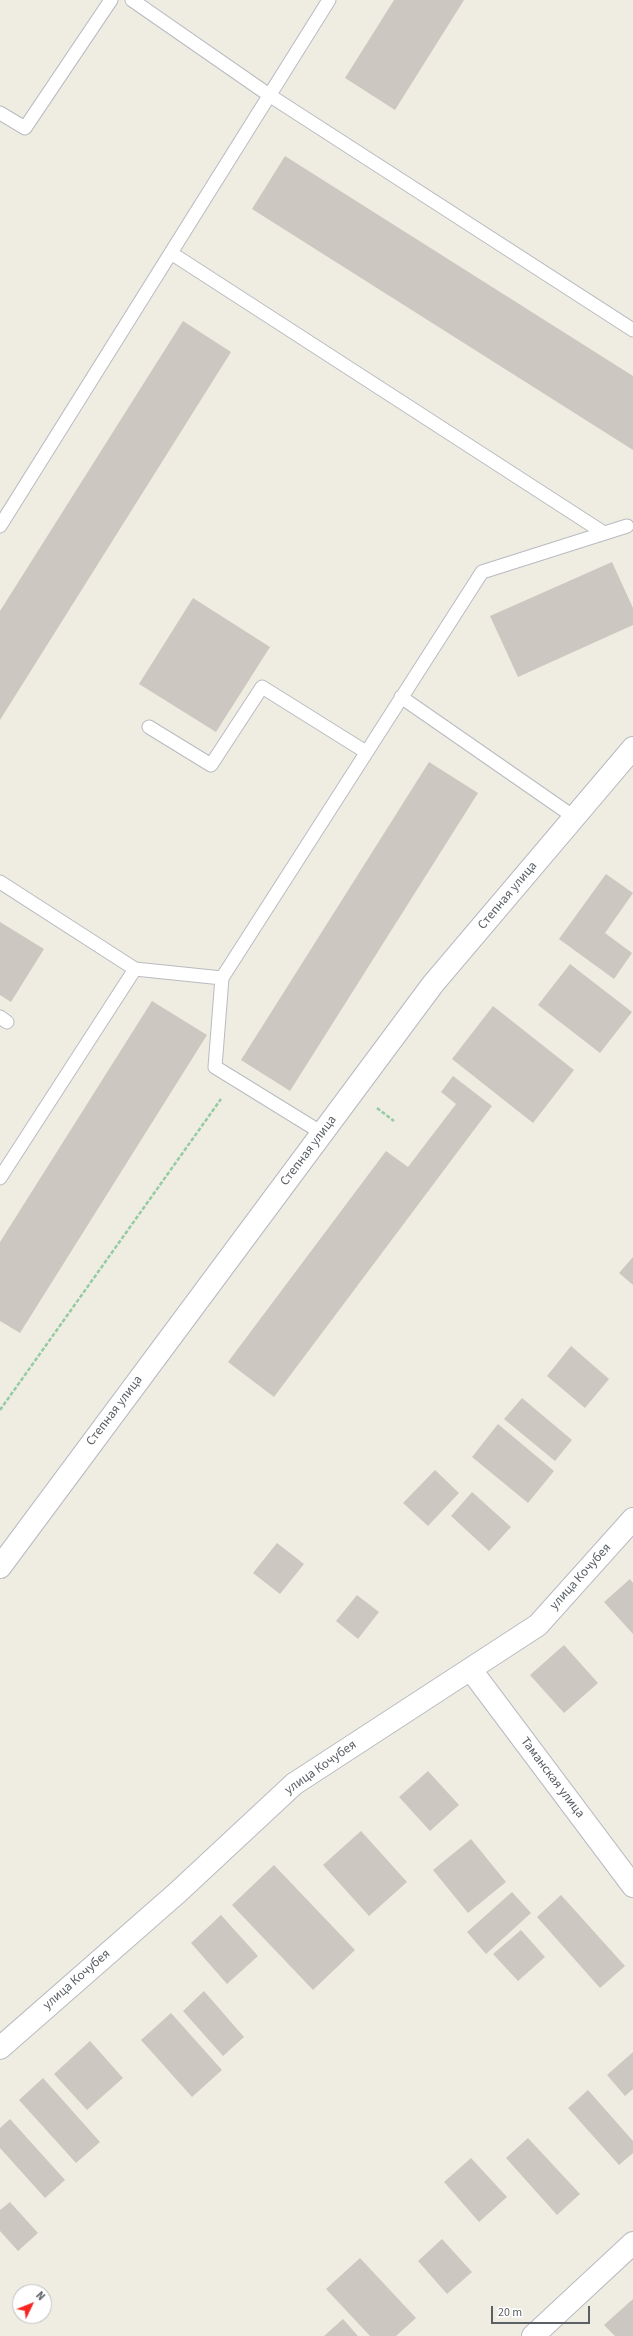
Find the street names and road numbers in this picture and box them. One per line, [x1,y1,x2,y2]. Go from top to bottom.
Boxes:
street label: Степная улица [475,859,541,933]
street label: Степная улица [278,1113,340,1189]
street label: Степная улица [84,1373,146,1449]
street label: улица Кочубея [547,1541,615,1613]
street label: Таманская улица [517,1735,587,1821]
street label: улица Кочубея [282,1738,360,1798]
street label: улица Кочубея [40,1947,114,2013]

